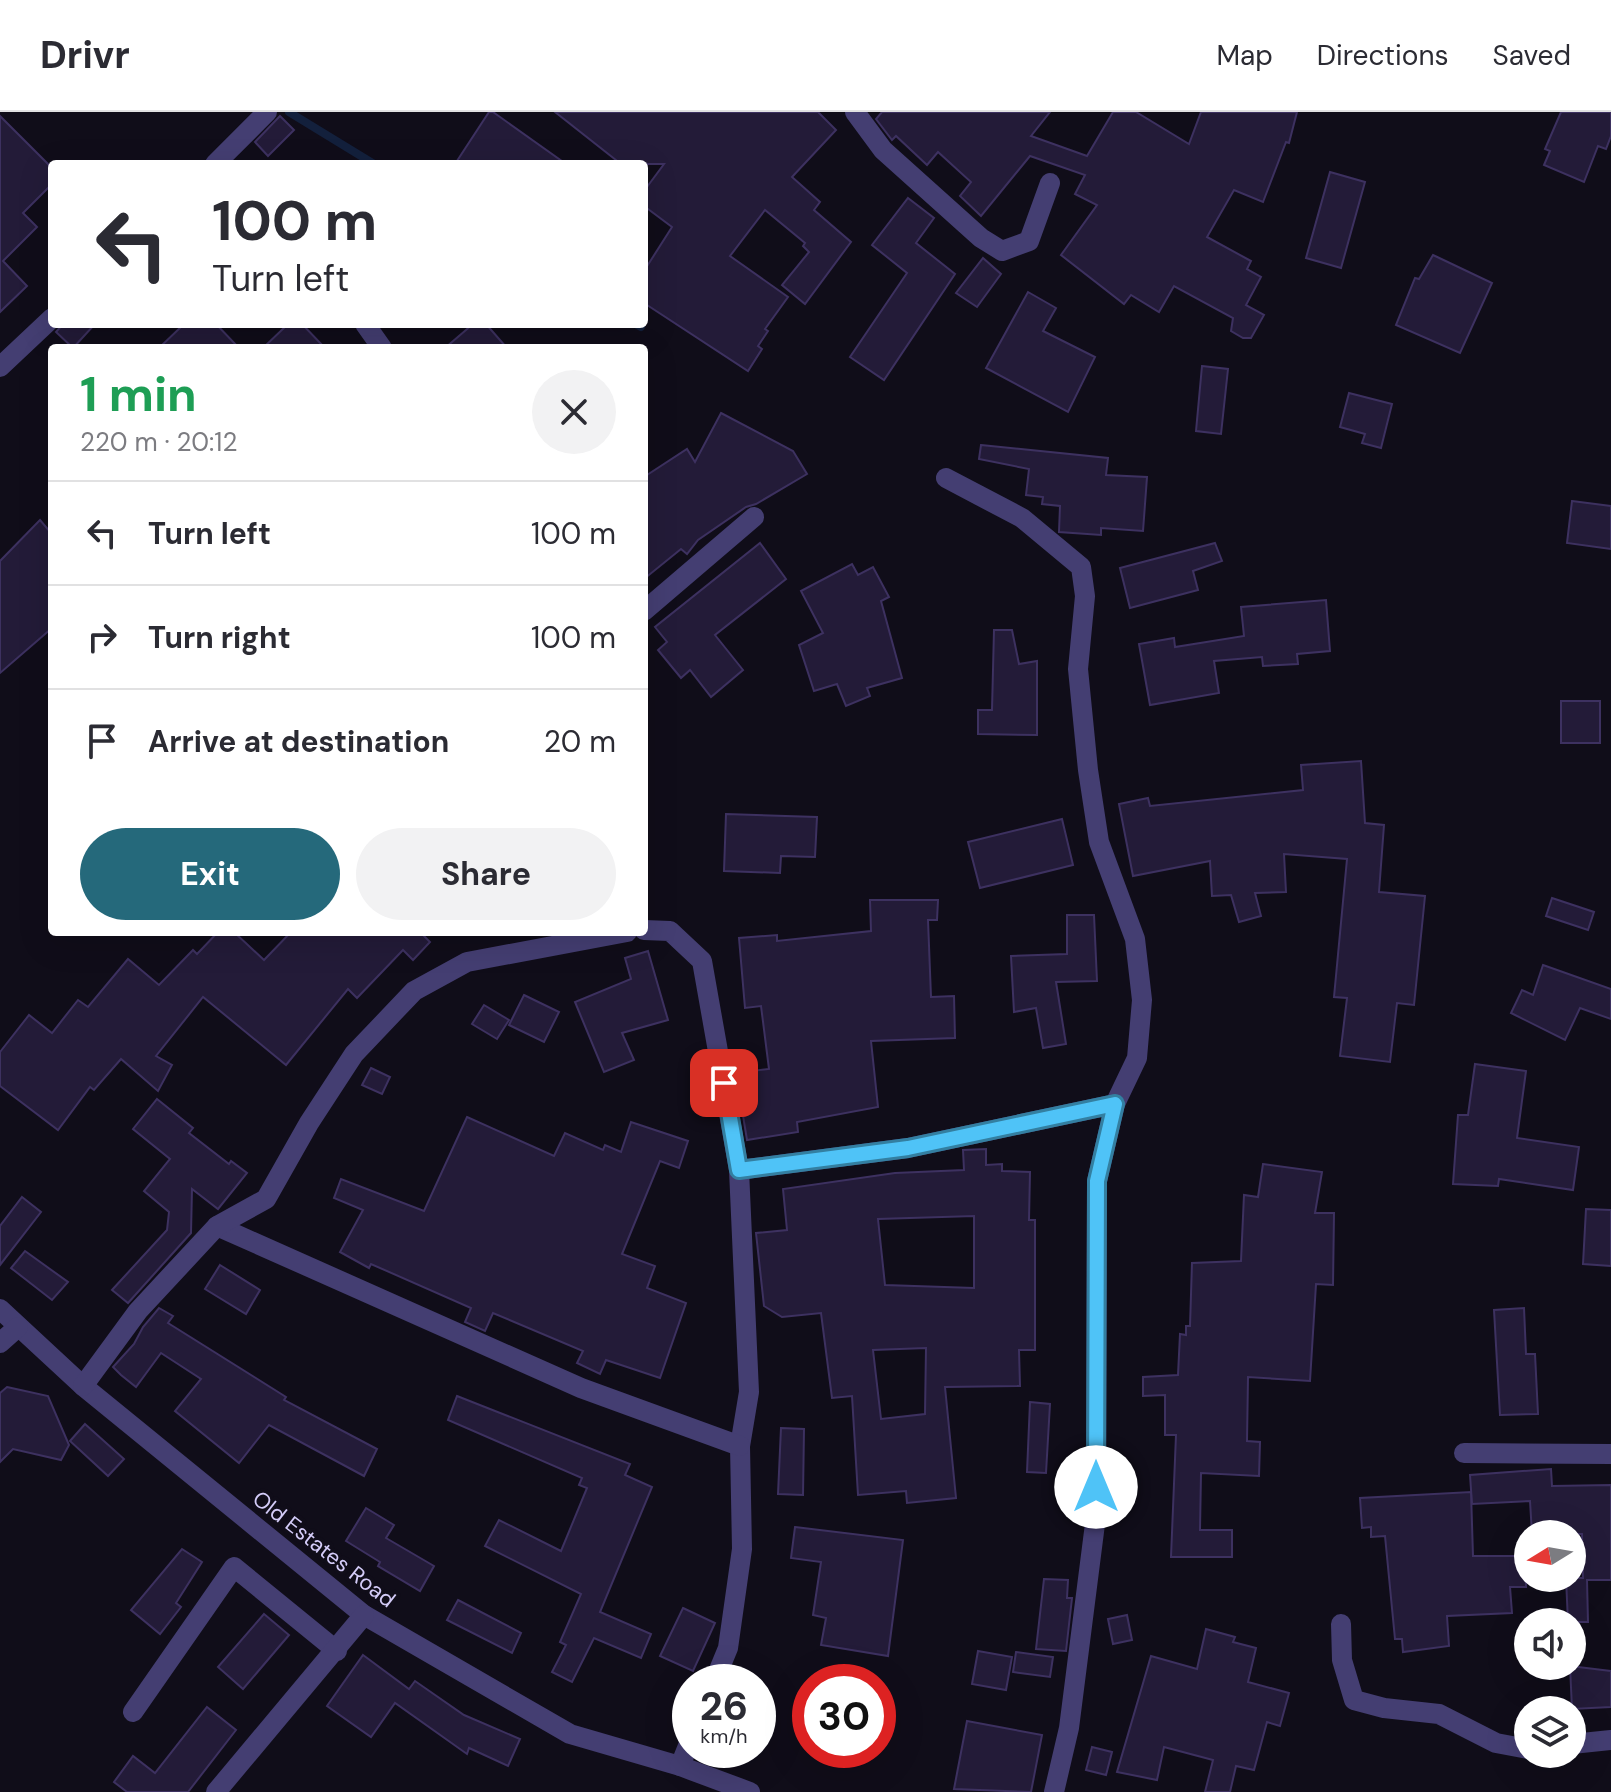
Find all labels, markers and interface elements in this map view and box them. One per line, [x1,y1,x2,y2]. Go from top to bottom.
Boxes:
text: Drivr [40,30,130,80]
text: Map [1216,37,1273,74]
text: Directions [1317,37,1449,74]
text: Saved [1493,37,1571,74]
text: 100 m [212,184,377,257]
icon: left [80,192,184,296]
text: Turn left [212,255,349,302]
text: 1 min [80,363,197,426]
button: close [532,370,616,454]
text: 220 m · 20:12 [80,425,237,459]
icon: left [80,511,124,555]
text: Turn left [148,514,271,553]
text: 100 m [531,514,616,553]
icon: right [80,615,124,659]
text: Turn right [148,618,291,657]
text: 100 m [531,618,616,657]
icon: arrive [80,719,124,763]
text: Arrive at destination [148,722,449,761]
text: 20 m [544,722,616,761]
button: Exit [80,828,340,920]
button: Share [356,828,616,920]
pin [690,1049,758,1117]
icon: arrive [702,1061,746,1105]
position arrow [1054,1445,1138,1529]
street label: Old Estates Road [247,1484,401,1614]
north arrow [1514,1520,1586,1592]
map controls [1514,1520,1586,1768]
button: sound [1514,1608,1586,1680]
speed limit sign: 30 [792,1664,896,1768]
text: 26 [700,1680,748,1732]
button: layers [1514,1696,1586,1768]
text: km/h [700,1723,748,1749]

